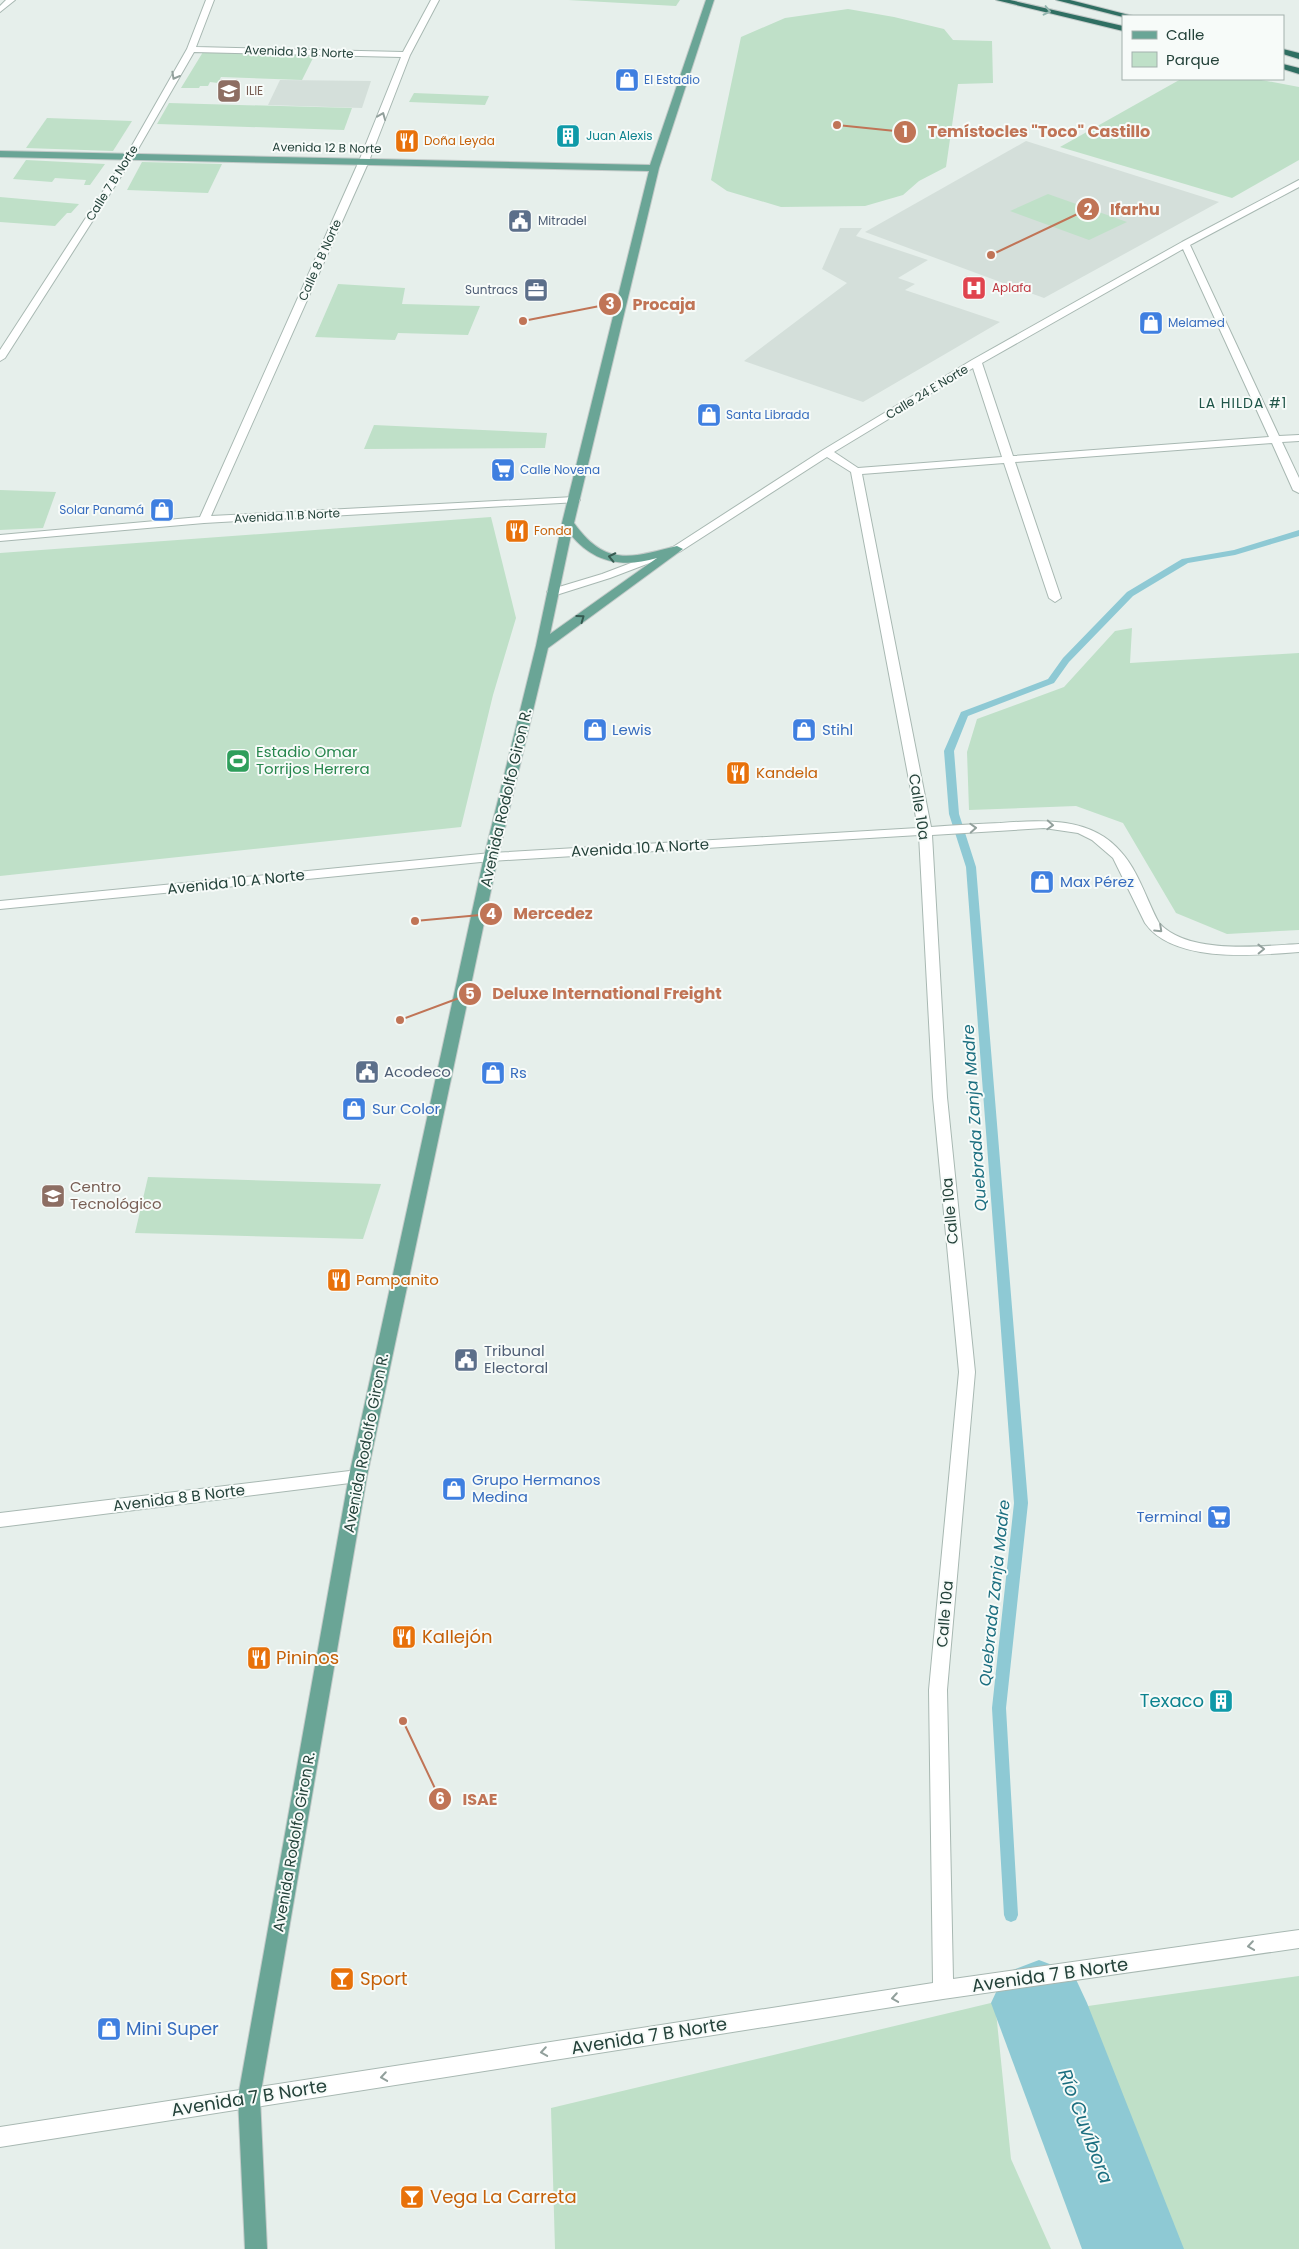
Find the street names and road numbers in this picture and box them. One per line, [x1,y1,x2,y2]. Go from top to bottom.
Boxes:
street label: Avenida 13 B Norte [244,41,354,62]
street label: Avenida 12 B Norte [272,138,382,157]
street label: Calle 7 B Norte [81,141,142,224]
street label: Calle 8 B Norte [294,216,345,303]
street label: Calle 24 E Norte [882,360,971,423]
street label: Avenida 11 B Norte [234,504,340,527]
street label: Avenida Rodolfo Giron R. [475,707,536,889]
street label: Calle 10a [904,772,935,842]
street label: Avenida 10 A Norte [570,833,710,862]
street label: Avenida 10 A Norte [166,864,306,899]
street label: Calle 10a [936,1177,963,1245]
street label: Avenida Rodolfo Giron R. [338,1351,393,1534]
street label: Avenida 8 B Norte [112,1479,246,1516]
street label: Calle 10a [931,1580,958,1648]
street label: Avenida Rodolfo Giron R. [267,1750,320,1934]
street label: Avenida 7 B Norte [970,1951,1130,1998]
street label: Avenida 7 B Norte [569,2011,729,2060]
street label: Avenida 7 B Norte [169,2073,329,2122]

